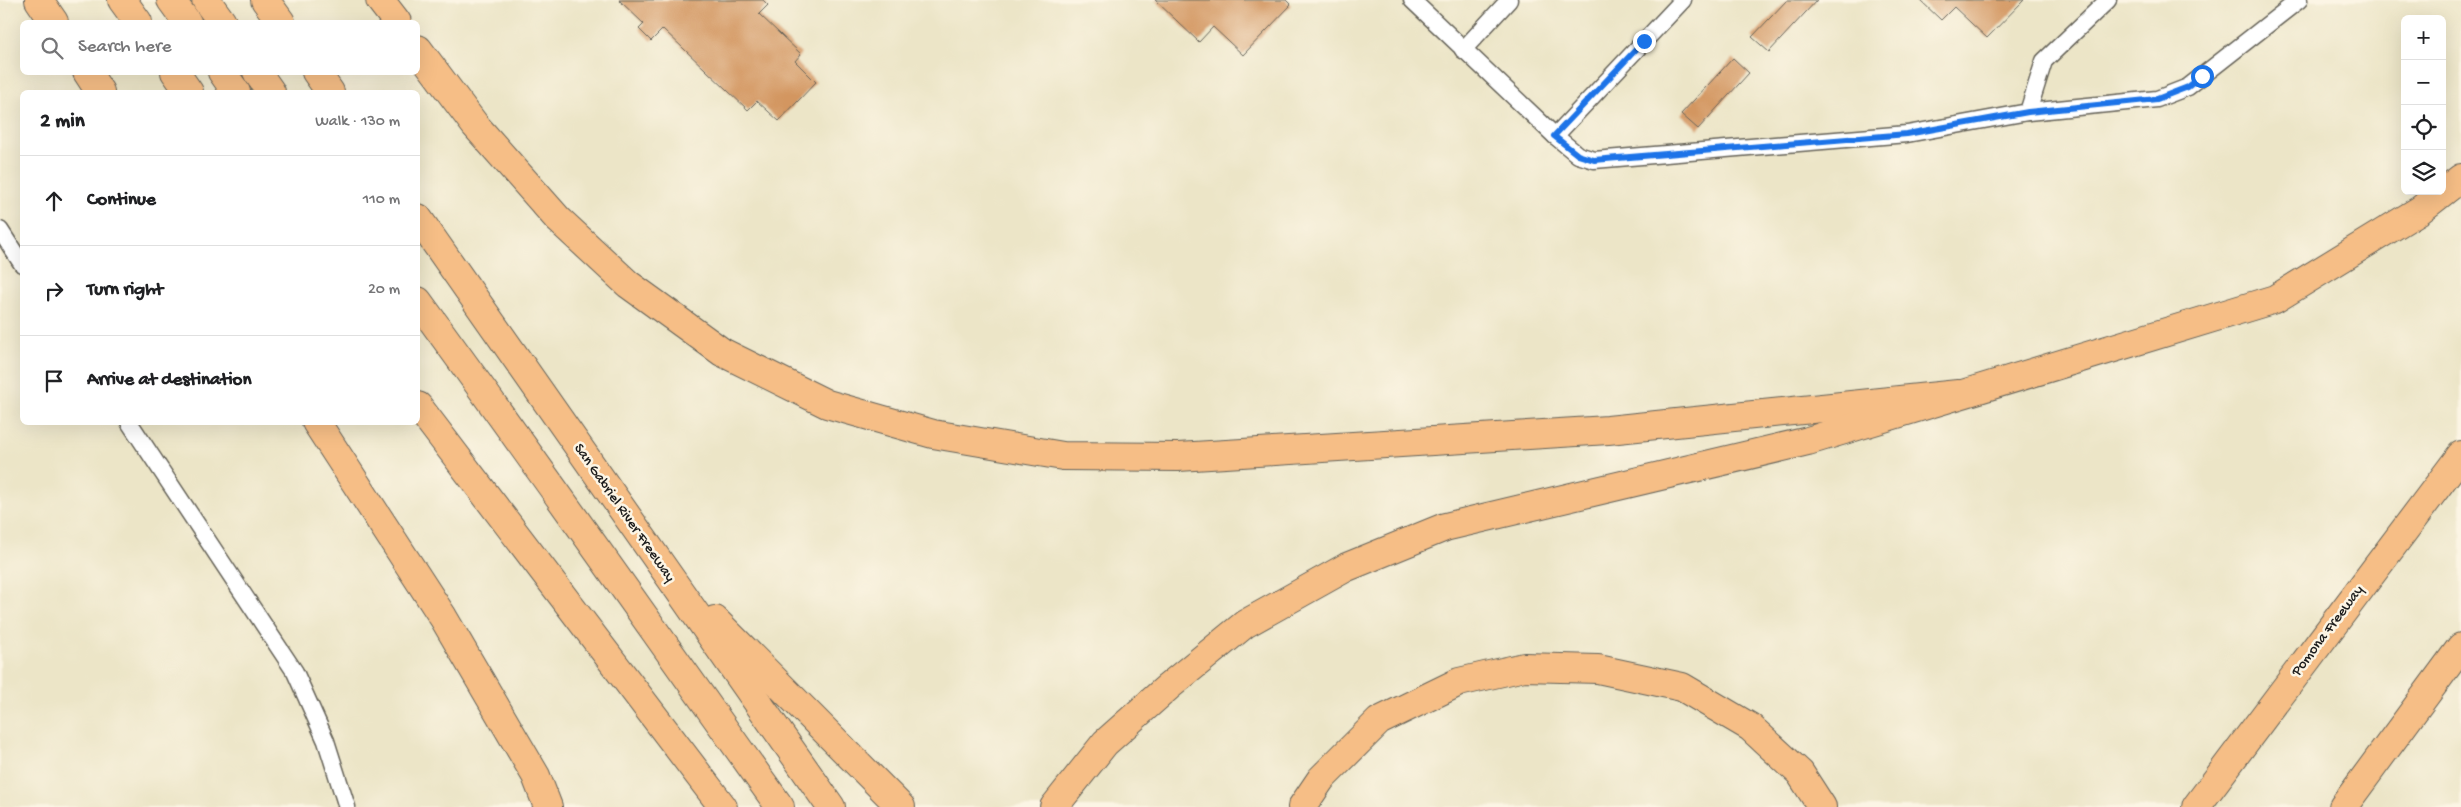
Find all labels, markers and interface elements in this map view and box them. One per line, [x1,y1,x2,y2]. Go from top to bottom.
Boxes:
map controls [2401,15,2446,195]
button: + [2401,15,2446,60]
search box [20,20,420,75]
route end [1633,30,1656,53]
icon: search [38,34,66,62]
text: Search here [78,36,172,59]
button: − [2401,60,2446,105]
route start [2191,65,2214,88]
button: locate [2401,105,2446,150]
text: 2 min [40,110,85,135]
text: Walk · 130 m [315,113,400,132]
button: layers [2401,150,2446,195]
icon: ahead [40,187,68,215]
text: Continue [87,189,156,212]
text: 110 m [363,191,400,210]
icon: right [40,277,68,305]
text: Turn right [87,279,163,302]
text: 20 m [368,281,400,300]
icon: arrive [40,367,68,395]
text: Arrive at destination [87,369,251,392]
street label: San Gabriel River Freeway [569,440,679,586]
street label: Pomona Freeway [2287,581,2368,681]

